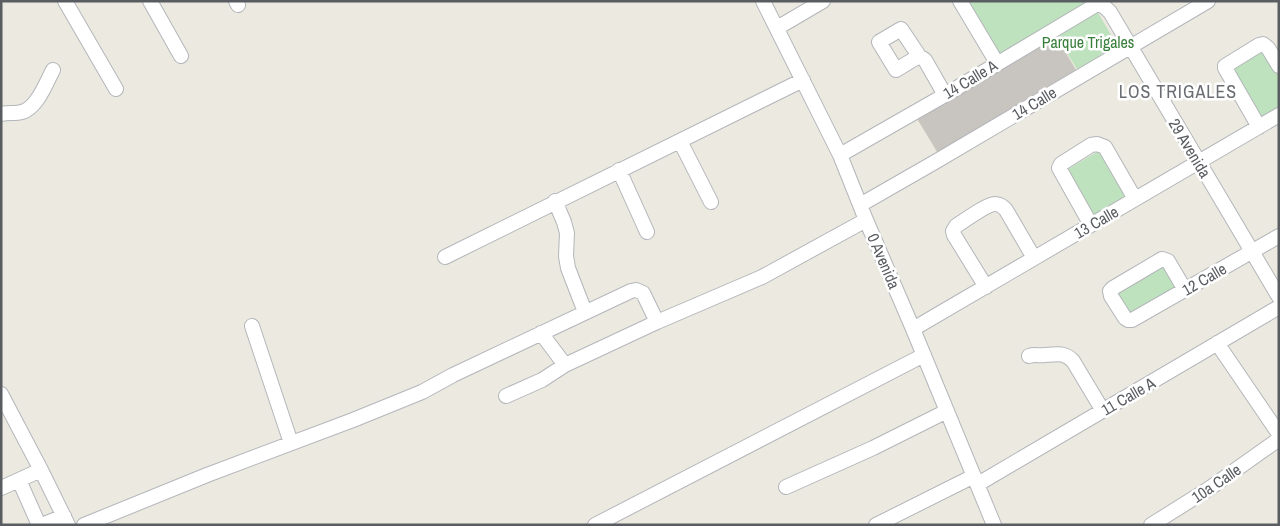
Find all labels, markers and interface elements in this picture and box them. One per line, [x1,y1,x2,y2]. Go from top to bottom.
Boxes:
park label: Parque Trigales [1042,31,1134,53]
street label: 14 Calle A [939,54,1002,104]
district label: LOS TRIGALES [1119,79,1237,104]
street label: 14 Calle [1008,81,1060,125]
street label: 29 Avenida [1164,114,1217,182]
street label: 13 Calle [1070,200,1122,244]
street label: 0 Avenida [863,230,906,293]
street label: 12 Calle [1178,257,1230,301]
street label: 11 Calle A [1097,372,1159,420]
street label: 10a Calle [1187,458,1245,508]

